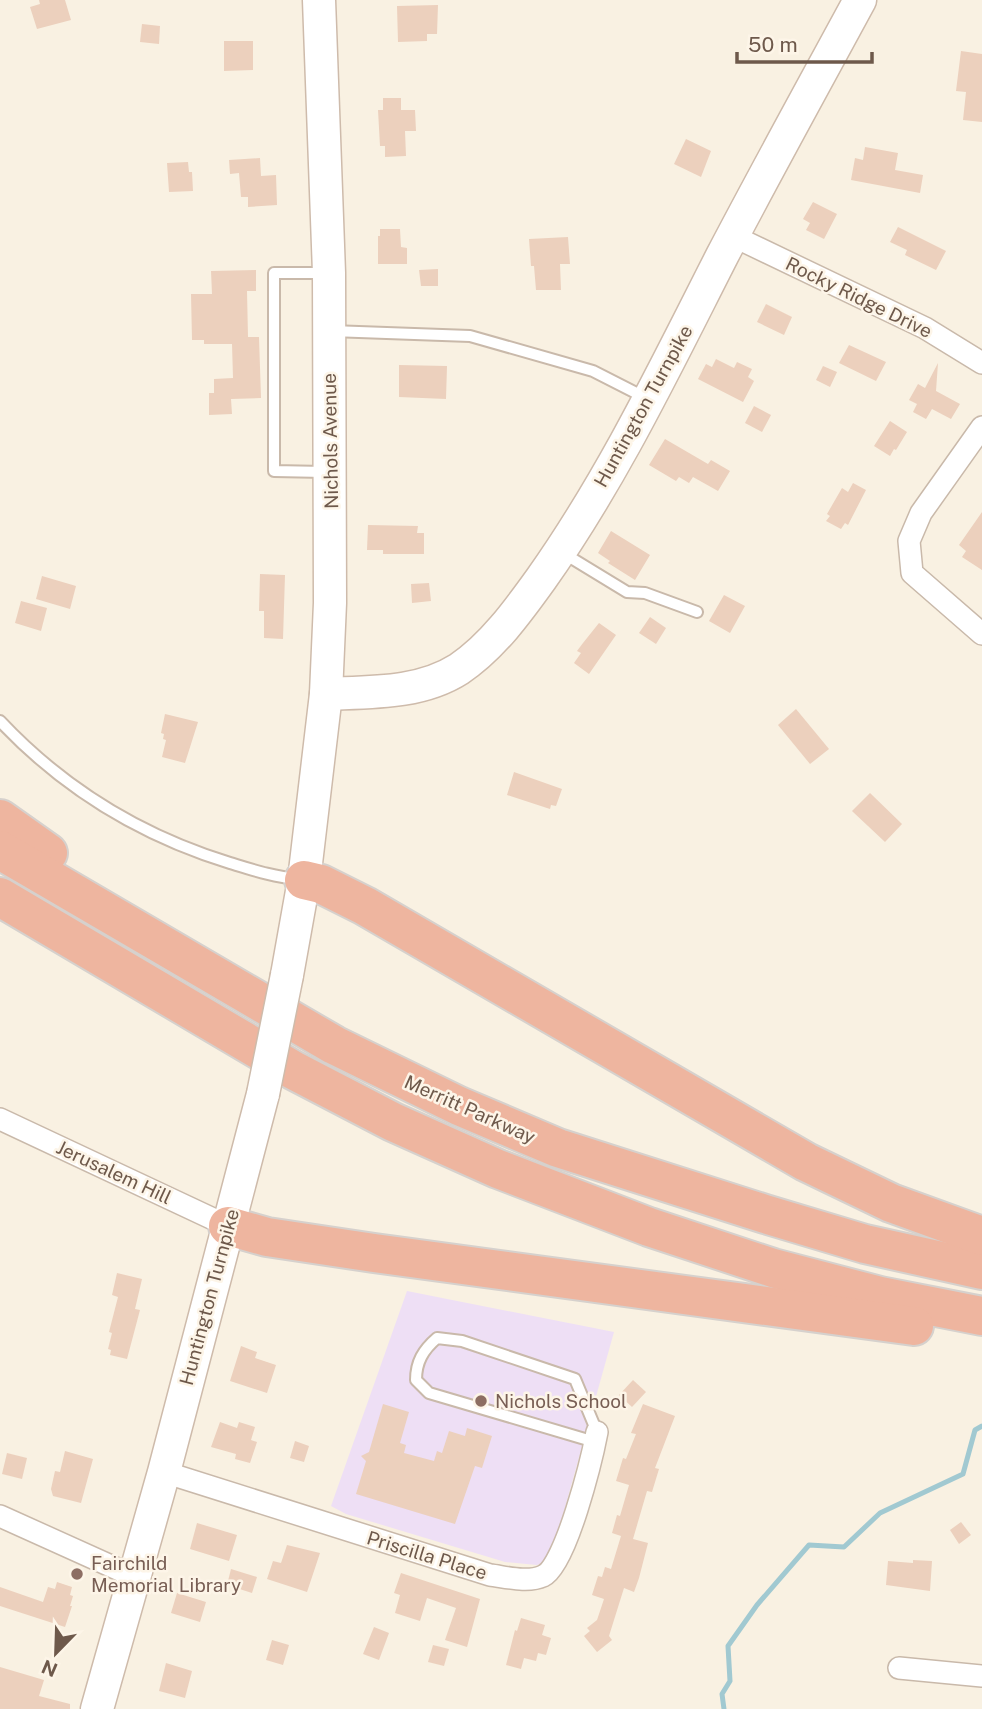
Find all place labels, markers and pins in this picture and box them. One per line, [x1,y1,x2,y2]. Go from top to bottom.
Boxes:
place label: Nichols School [495,1390,627,1412]
marker: Nichols School [473,1393,489,1409]
place label: Fairchild Memorial Library [91,1552,241,1596]
marker: Fairchild Memorial Library [69,1566,85,1582]

